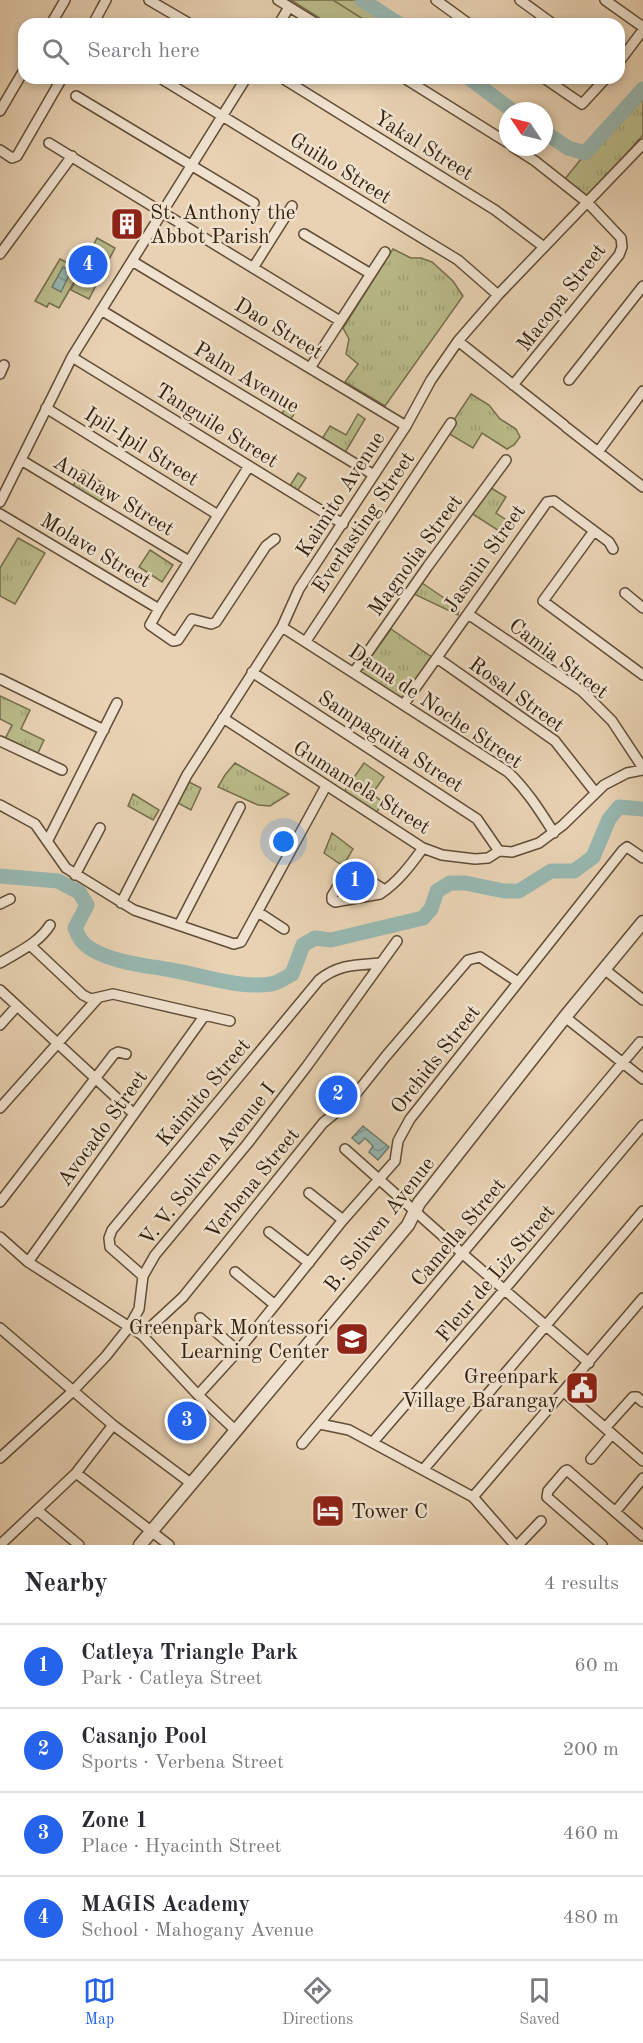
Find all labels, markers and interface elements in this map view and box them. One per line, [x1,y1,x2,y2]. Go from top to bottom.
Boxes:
search box [18,18,625,84]
icon: search [39,35,72,68]
text: Search here [87,40,200,62]
north arrow [499,102,553,156]
street label: Yakal Street [370,107,477,185]
street label: Guiho Street [286,130,395,209]
place label: St. Anthony the Abbot Parish [150,203,296,248]
building icon: St. Anthony the Abbot Parish [109,206,145,242]
street label: Macopa Street [514,240,611,356]
pin: 4 [68,242,107,288]
street label: Dao Street [231,295,326,364]
street label: Palm Avenue [190,339,302,418]
street label: Tanguile Street [151,380,281,472]
street label: Ipil-Ipil Street [80,404,202,491]
street label: Kaimito Avenue [293,428,389,561]
street label: Everlasting Street [309,448,419,597]
street label: Anahaw Street [49,452,177,541]
street label: Magnolia Street [365,491,467,620]
street label: Jasmin Street [440,501,530,617]
street label: Molave Street [36,510,154,592]
street label: Camia Street [504,615,612,703]
street label: Dama de Noche Street [345,641,526,773]
street label: Rosal Street [465,654,568,737]
street label: Sampaguita Street [314,687,467,797]
street label: Gumamela Street [289,738,433,839]
your location [269,827,298,856]
pin: 1 [336,858,374,904]
street label: Orchids Street [388,1002,485,1118]
street label: Kaimito Street [153,1035,255,1151]
street label: Avocado Street [54,1067,152,1191]
pin: 2 [318,1072,358,1118]
street label: V. V. Soliven Avenue I [136,1080,280,1250]
street label: Verbena Street [202,1124,304,1243]
street label: B. Soliven Avenue [321,1154,439,1296]
street label: Camella Street [408,1175,510,1291]
street label: Fleur de Liz Street [433,1201,560,1347]
place label: Greenpark Montessori Learning Center [129,1318,329,1363]
school or university icon: Greenpark Montessori Learning Center [334,1321,370,1357]
place label: Greenpark Village Barangay [402,1367,559,1412]
public building icon: Greenpark Village Barangay [564,1370,600,1406]
pin: 3 [168,1398,207,1444]
hotel icon: Tower C [310,1493,346,1529]
place label: Tower C [351,1502,428,1523]
text: Nearby [24,1571,108,1597]
text: 4 results [544,1574,619,1594]
text: Catleya Triangle Park [81,1642,298,1664]
text: 1 [38,1656,49,1676]
text: 60 m [574,1656,619,1676]
text: Park · Catleya Street [81,1669,262,1689]
text: Casanjo Pool [81,1726,207,1748]
text: 2 [38,1740,49,1760]
text: 200 m [563,1740,619,1760]
text: Sports · Verbena Street [81,1753,284,1773]
text: Zone 1 [81,1810,148,1832]
text: 3 [38,1824,49,1844]
text: 460 m [563,1824,619,1844]
text: Place · Hyacinth Street [81,1837,282,1857]
text: MAGIS Academy [81,1894,250,1916]
text: 4 [38,1908,49,1928]
text: 480 m [563,1908,619,1928]
text: School · Mahogany Avenue [81,1921,314,1941]
tab: Map [83,1974,116,2030]
tab: Directions [282,1974,353,2030]
tab: Saved [519,1974,560,2030]

